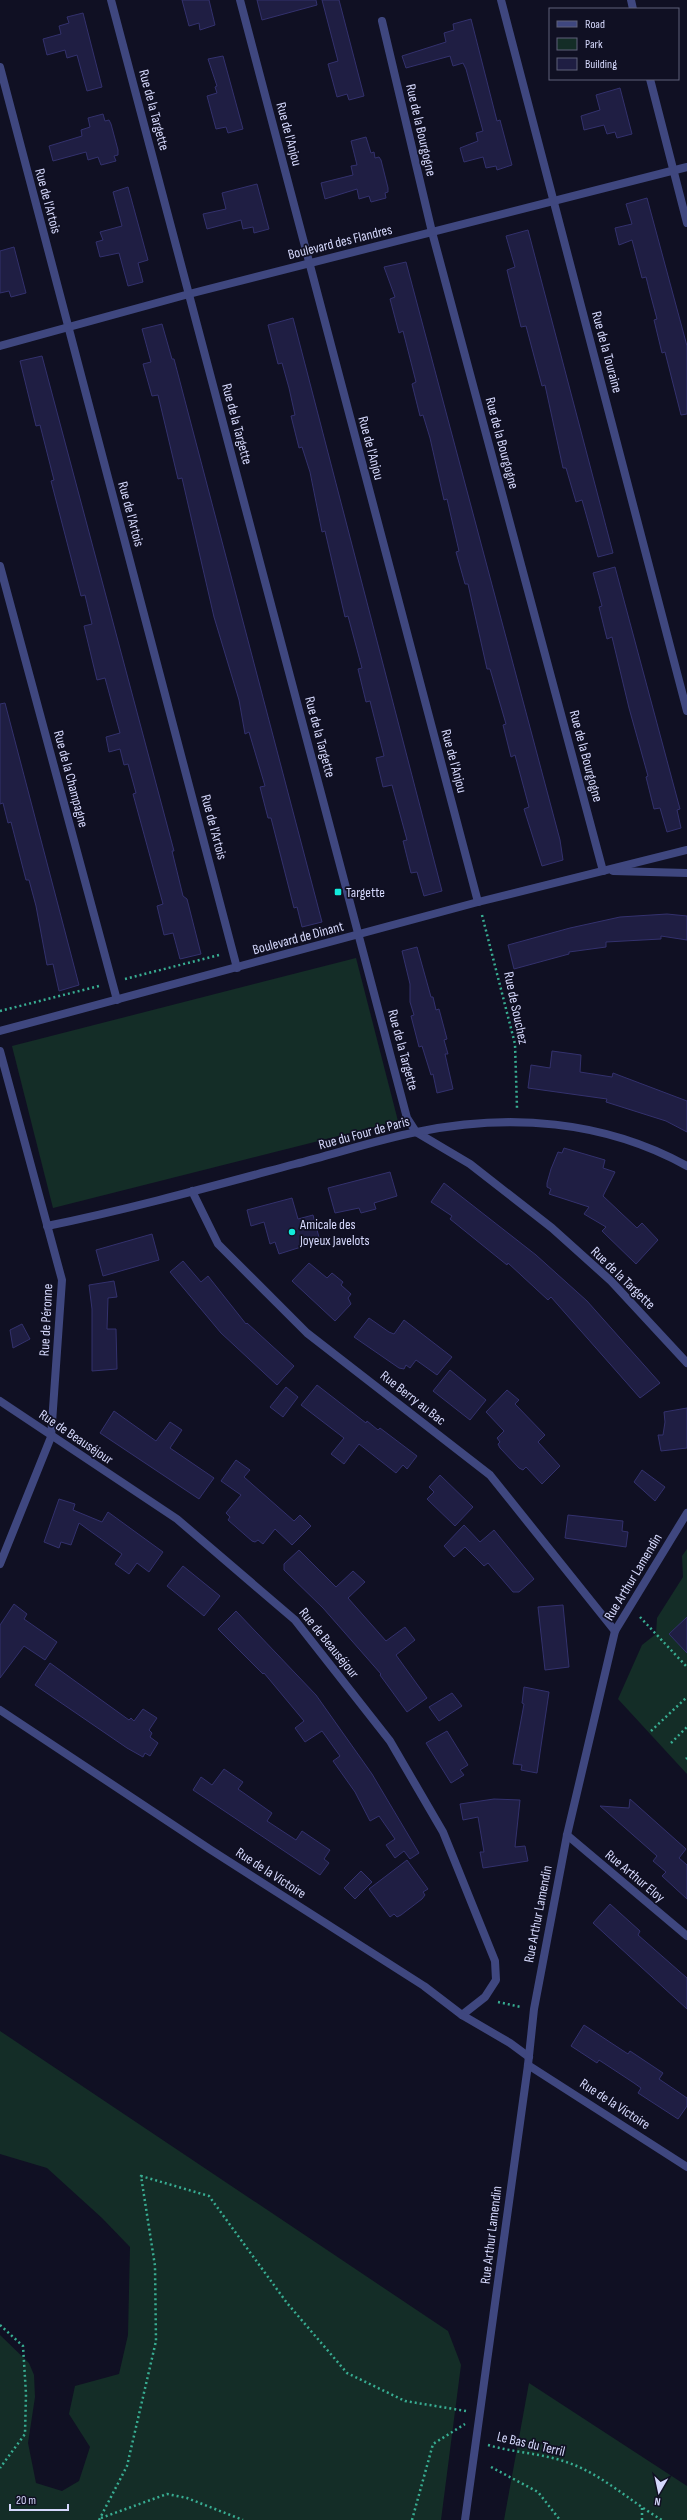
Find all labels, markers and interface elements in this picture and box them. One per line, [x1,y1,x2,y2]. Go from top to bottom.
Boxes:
legend [549,8,679,80]
text: Road [585,17,605,32]
text: Park [585,37,603,52]
text: Building [585,57,617,72]
street label: Rue de la Targette [135,68,173,152]
street label: Rue de la Bourgogne [402,82,440,178]
street label: Rue de l'Anjou [272,100,306,168]
street label: Rue de l'Artois [31,167,65,235]
street label: Boulevard des Flandres [286,221,394,263]
street label: Rue de la Touraine [588,309,626,395]
street label: Rue de la Targette [218,382,256,466]
street label: Rue de la Bourgogne [482,395,522,491]
street label: Rue de l'Anjou [354,414,388,482]
street label: Rue de l'Artois [114,480,148,548]
street label: Rue de la Targette [301,695,339,779]
street label: Rue de la Bourgogne [566,708,606,804]
street label: Rue de l'Anjou [437,727,471,795]
street label: Rue de la Champagne [50,729,92,829]
street label: Rue de l'Artois [197,793,231,861]
place label: Targette [346,884,385,901]
marker: Targette [333,887,343,897]
street label: Boulevard de Dinant [251,918,345,958]
street label: Rue de Souchez [500,970,532,1046]
street label: Rue de la Targette [384,1008,422,1092]
street label: Rue du Four de Paris [317,1113,411,1153]
place label: Amicale des Joyeux Javelots [299,1216,370,1249]
marker: Amicale des Joyeux Javelots [287,1227,297,1237]
street label: Rue de la Targette [587,1243,659,1313]
street label: Rue de Péronne [36,1283,56,1357]
street label: Rue Berry au Bac [377,1367,449,1429]
street label: Rue de Beauséjour [36,1406,116,1468]
street label: Rue Arthur Lamendin [600,1530,666,1624]
street label: Rue de Beauséjour [295,1604,363,1682]
street label: Rue de la Victoire [233,1844,309,1902]
street label: Rue Arthur Eloy [602,1846,669,1906]
street label: Rue Arthur Lamendin [520,1864,556,1964]
street label: Rue de la Victoire [577,2075,653,2133]
street label: Rue Arthur Lamendin [477,2185,505,2285]
street label: Le Bas du Terril [495,2428,567,2460]
north arrow [639,2472,679,2512]
scale bar [10,2486,68,2512]
text: 20 m [16,2493,36,2508]
text: N [653,2494,661,2508]

